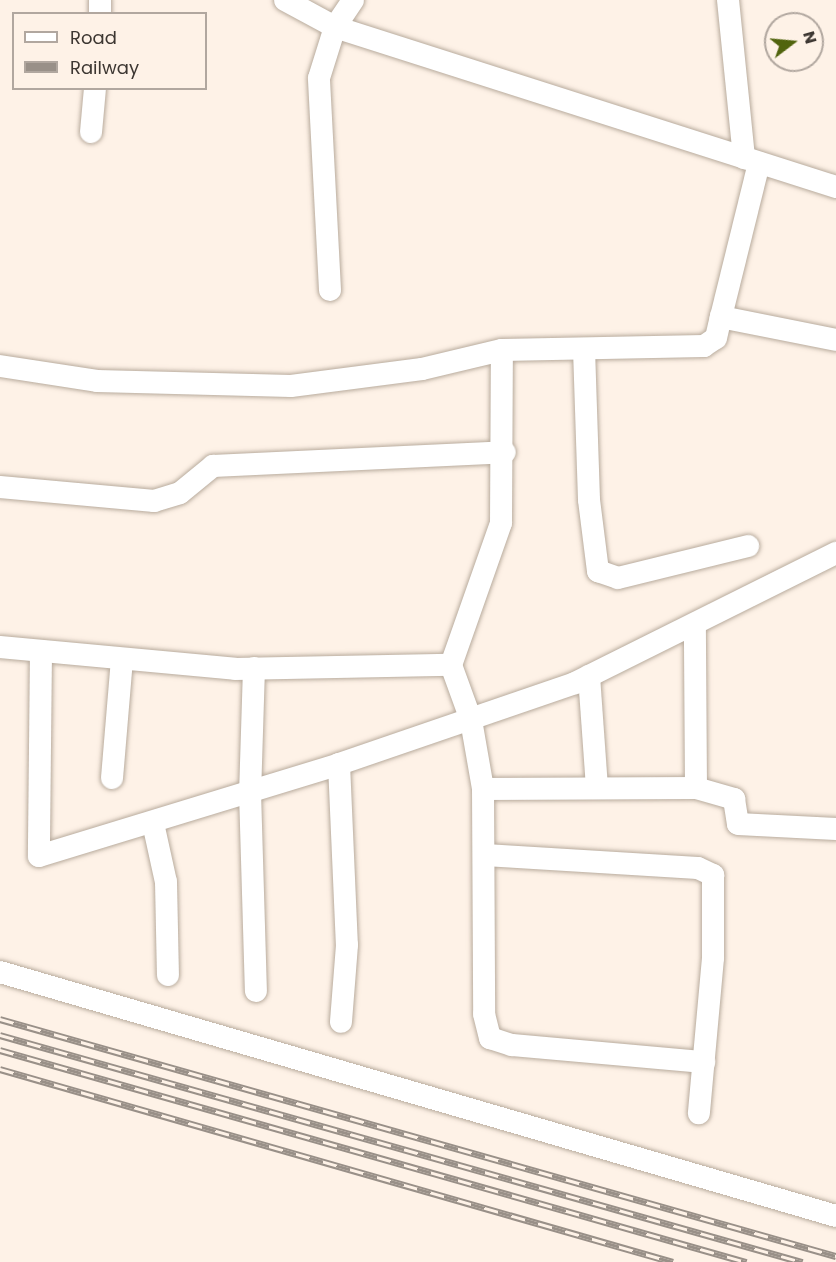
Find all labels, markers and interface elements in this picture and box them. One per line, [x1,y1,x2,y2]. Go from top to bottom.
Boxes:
legend [12,12,207,90]
north arrow [764,12,824,72]
text: Road [70,25,117,50]
text: N [797,28,823,46]
text: Railway [70,55,139,80]

